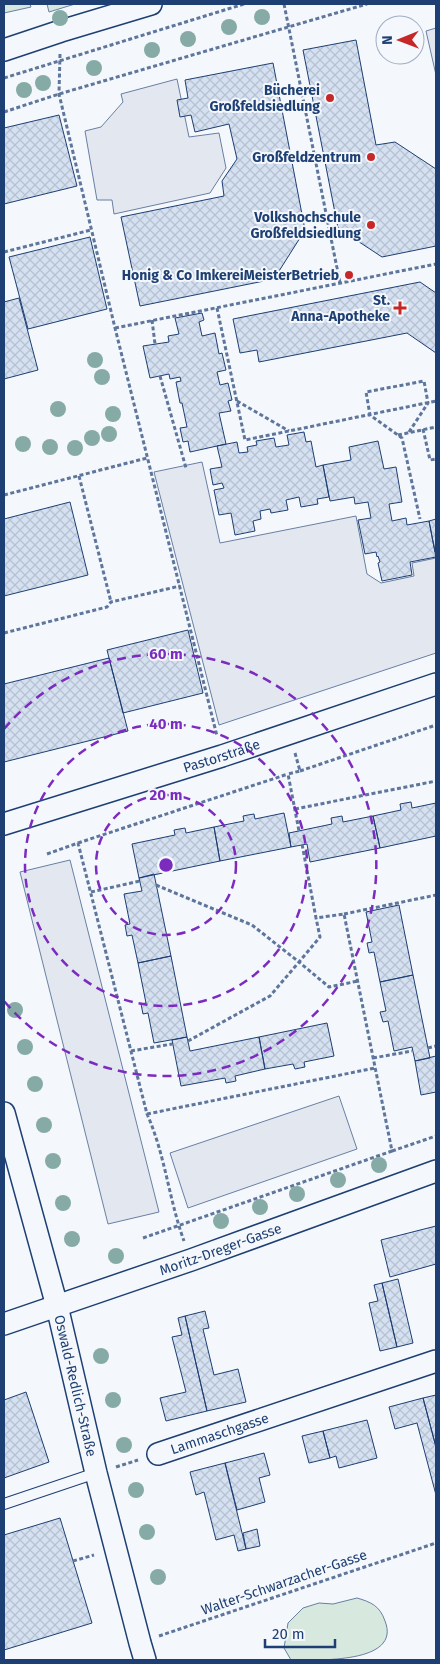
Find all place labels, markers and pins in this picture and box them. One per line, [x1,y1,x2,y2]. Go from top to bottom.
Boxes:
place label: Bücherei Großfeldsiedlung [209,82,320,115]
marker: Bücherei Großfeldsiedlung [324,92,336,104]
place label: Großfeldzentrum [252,149,361,166]
marker: Großfeldzentrum [365,151,377,163]
place label: Volkshochschule Großfeldsiedlung [250,209,361,242]
marker: Volkshochschule Großfeldsiedlung [365,219,377,231]
place label: Honig & Co ImkereiMeisterBetrieb [122,267,339,284]
marker: Honig & Co ImkereiMeisterBetrieb [343,269,355,281]
place label: St. Anna-Apotheke [290,292,390,325]
marker: St. Anna-Apotheke [394,302,406,314]
centre of rings [157,856,175,874]

